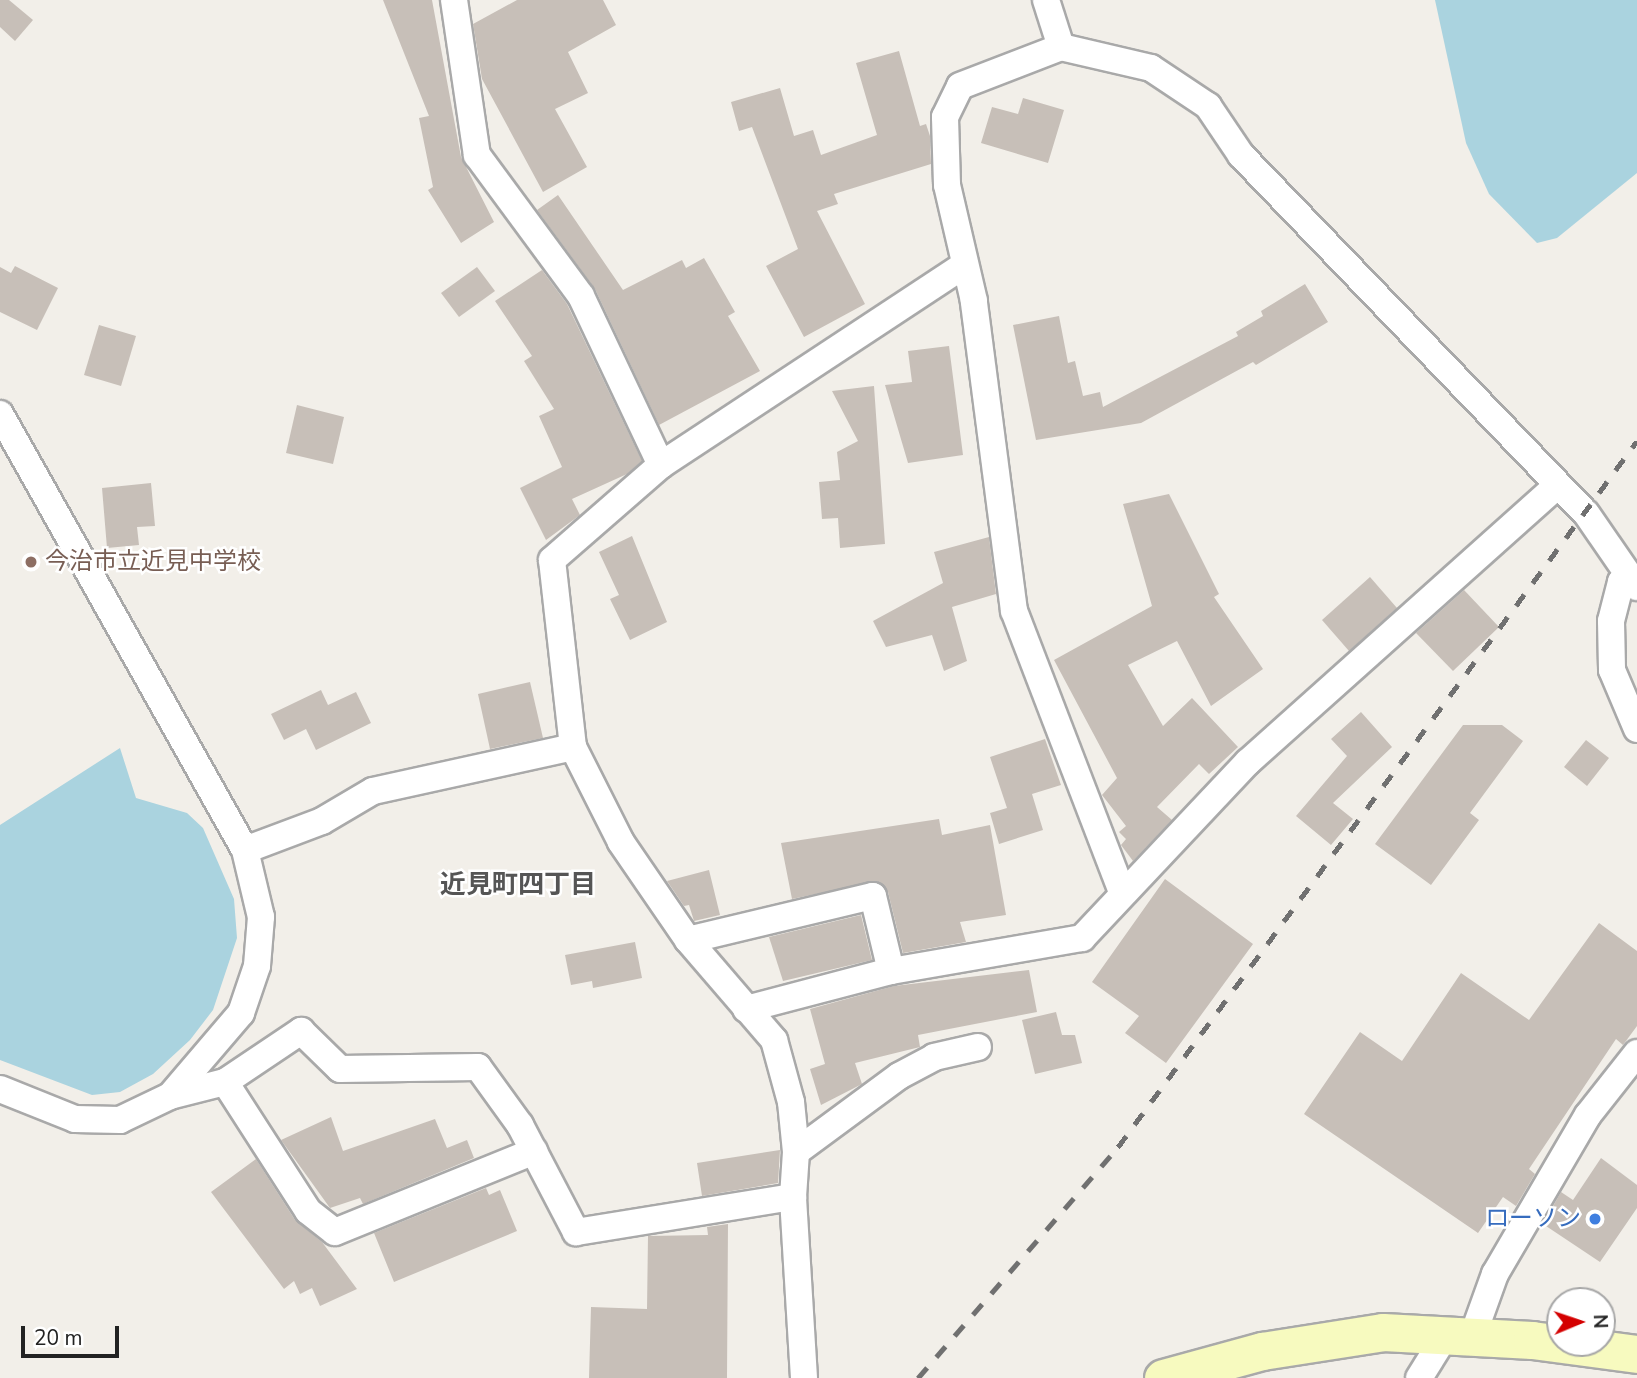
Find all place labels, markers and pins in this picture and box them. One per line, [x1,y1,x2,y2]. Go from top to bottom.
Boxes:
place label: 今治市立近見中学校 [45,548,261,576]
marker: 今治市立近見中学校 [23,554,39,570]
place label: ローソン [1485,1205,1581,1233]
marker: ローソン [1587,1211,1603,1227]

